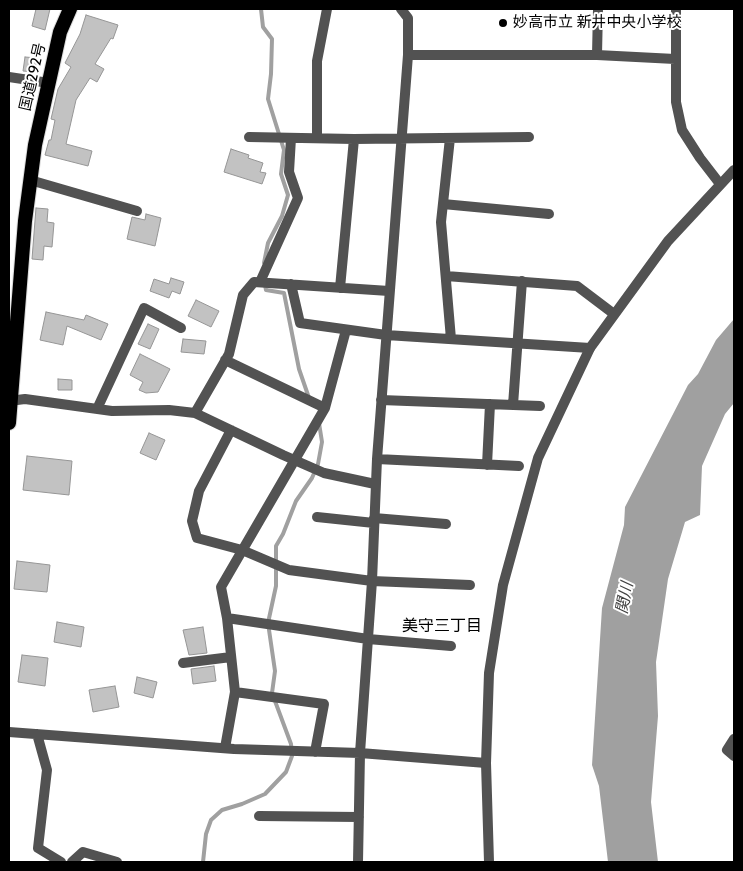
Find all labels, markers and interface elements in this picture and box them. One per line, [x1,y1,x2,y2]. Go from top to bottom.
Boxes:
place label: 妙高市立 新井中央小学校 [513,14,681,32]
marker: 妙高市立 新井中央小学校 [497,17,509,29]
street label: 国道292号 [16,41,50,113]
water label: 関川 [613,580,637,616]
district label: 美守三丁目 [402,616,482,636]

